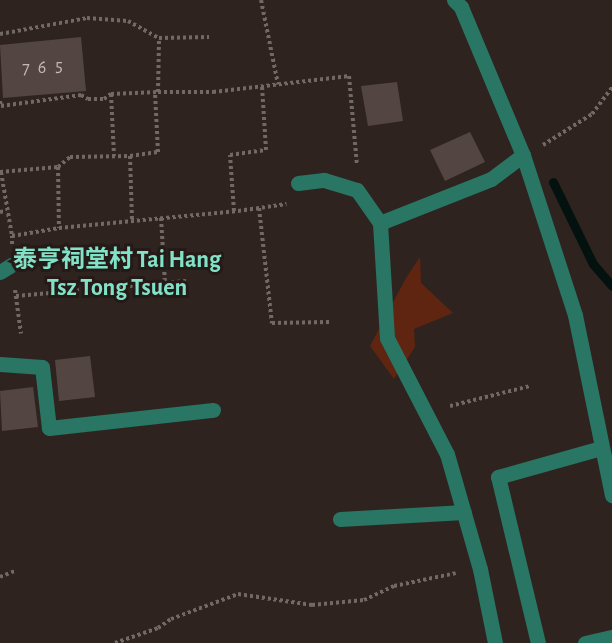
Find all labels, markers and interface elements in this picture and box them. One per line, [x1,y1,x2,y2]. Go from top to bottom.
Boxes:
house number: 5 [55,55,63,77]
house number: 6 [38,57,46,79]
house number: 7 [22,58,30,80]
district label: 泰亨祠堂村 Tai Hang Tsz Tong Tsuen [13,247,221,303]

